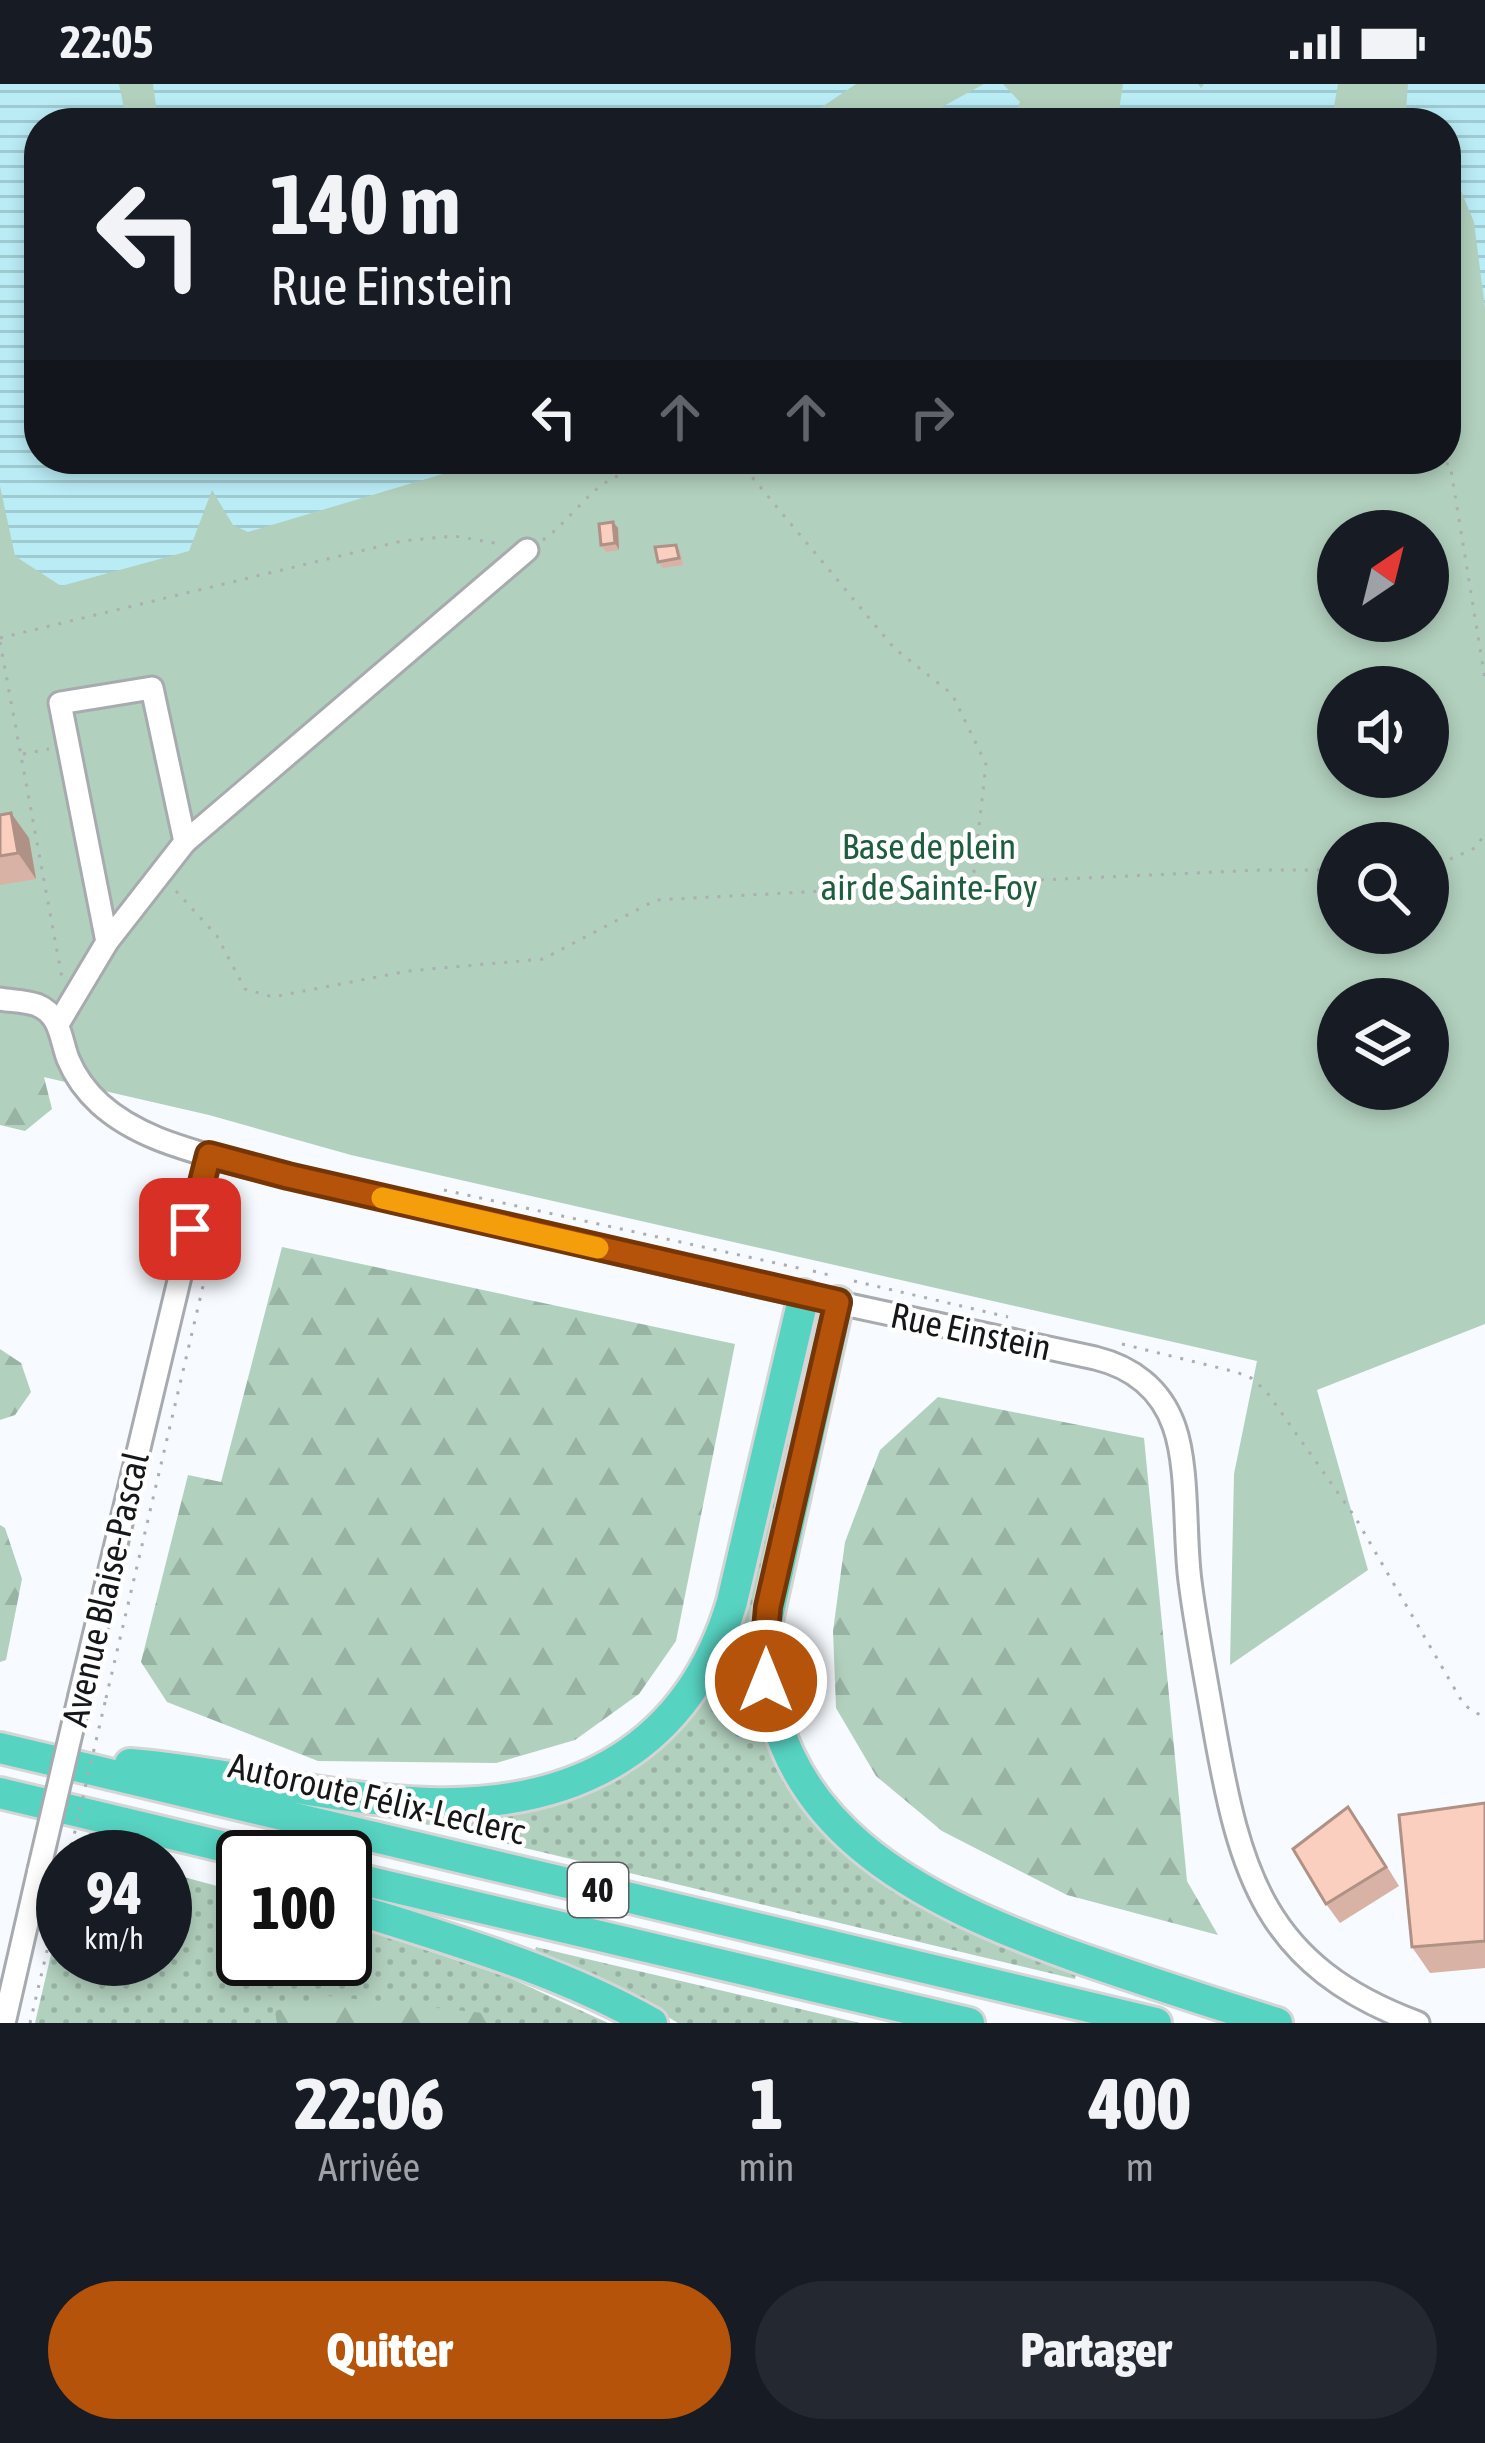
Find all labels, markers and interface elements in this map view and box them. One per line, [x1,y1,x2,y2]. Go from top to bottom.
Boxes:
text: 22:05 [60,16,154,68]
icon: left [72,156,228,312]
text: 140 m [270,156,460,252]
text: Rue Einstein [270,255,514,316]
icon: left [521,384,587,450]
icon: ahead [647,384,713,450]
icon: ahead [773,384,839,450]
icon: right [899,384,965,450]
north arrow [1317,510,1449,642]
map controls [1317,510,1449,1110]
button: sound [1317,666,1449,798]
button: search [1317,822,1449,954]
park label: Base de plein air de Sainte-Foy [820,825,1038,908]
button: layers [1317,978,1449,1110]
pin [139,1178,241,1280]
icon: arrive [157,1196,223,1262]
street label: Rue Einstein [887,1294,1055,1368]
street label: Avenue Blaise-Pascal [53,1447,157,1730]
position arrow [703,1618,829,1744]
street label: Autoroute Félix-Leclerc [225,1744,530,1853]
speed limit sign: 100 [216,1830,372,1986]
text: 94 [86,1858,142,1927]
road number: 40 [568,1863,628,1917]
text: km/h [84,1921,144,1955]
text: 22:06 [294,2062,444,2144]
text: 1 [750,2062,783,2144]
text: 400 [1089,2062,1191,2144]
text: Arrivée [318,2145,420,2189]
text: min [739,2145,795,2189]
text: m [1126,2145,1154,2189]
button: Quitter [48,2281,731,2419]
button: Partager [755,2281,1437,2419]

